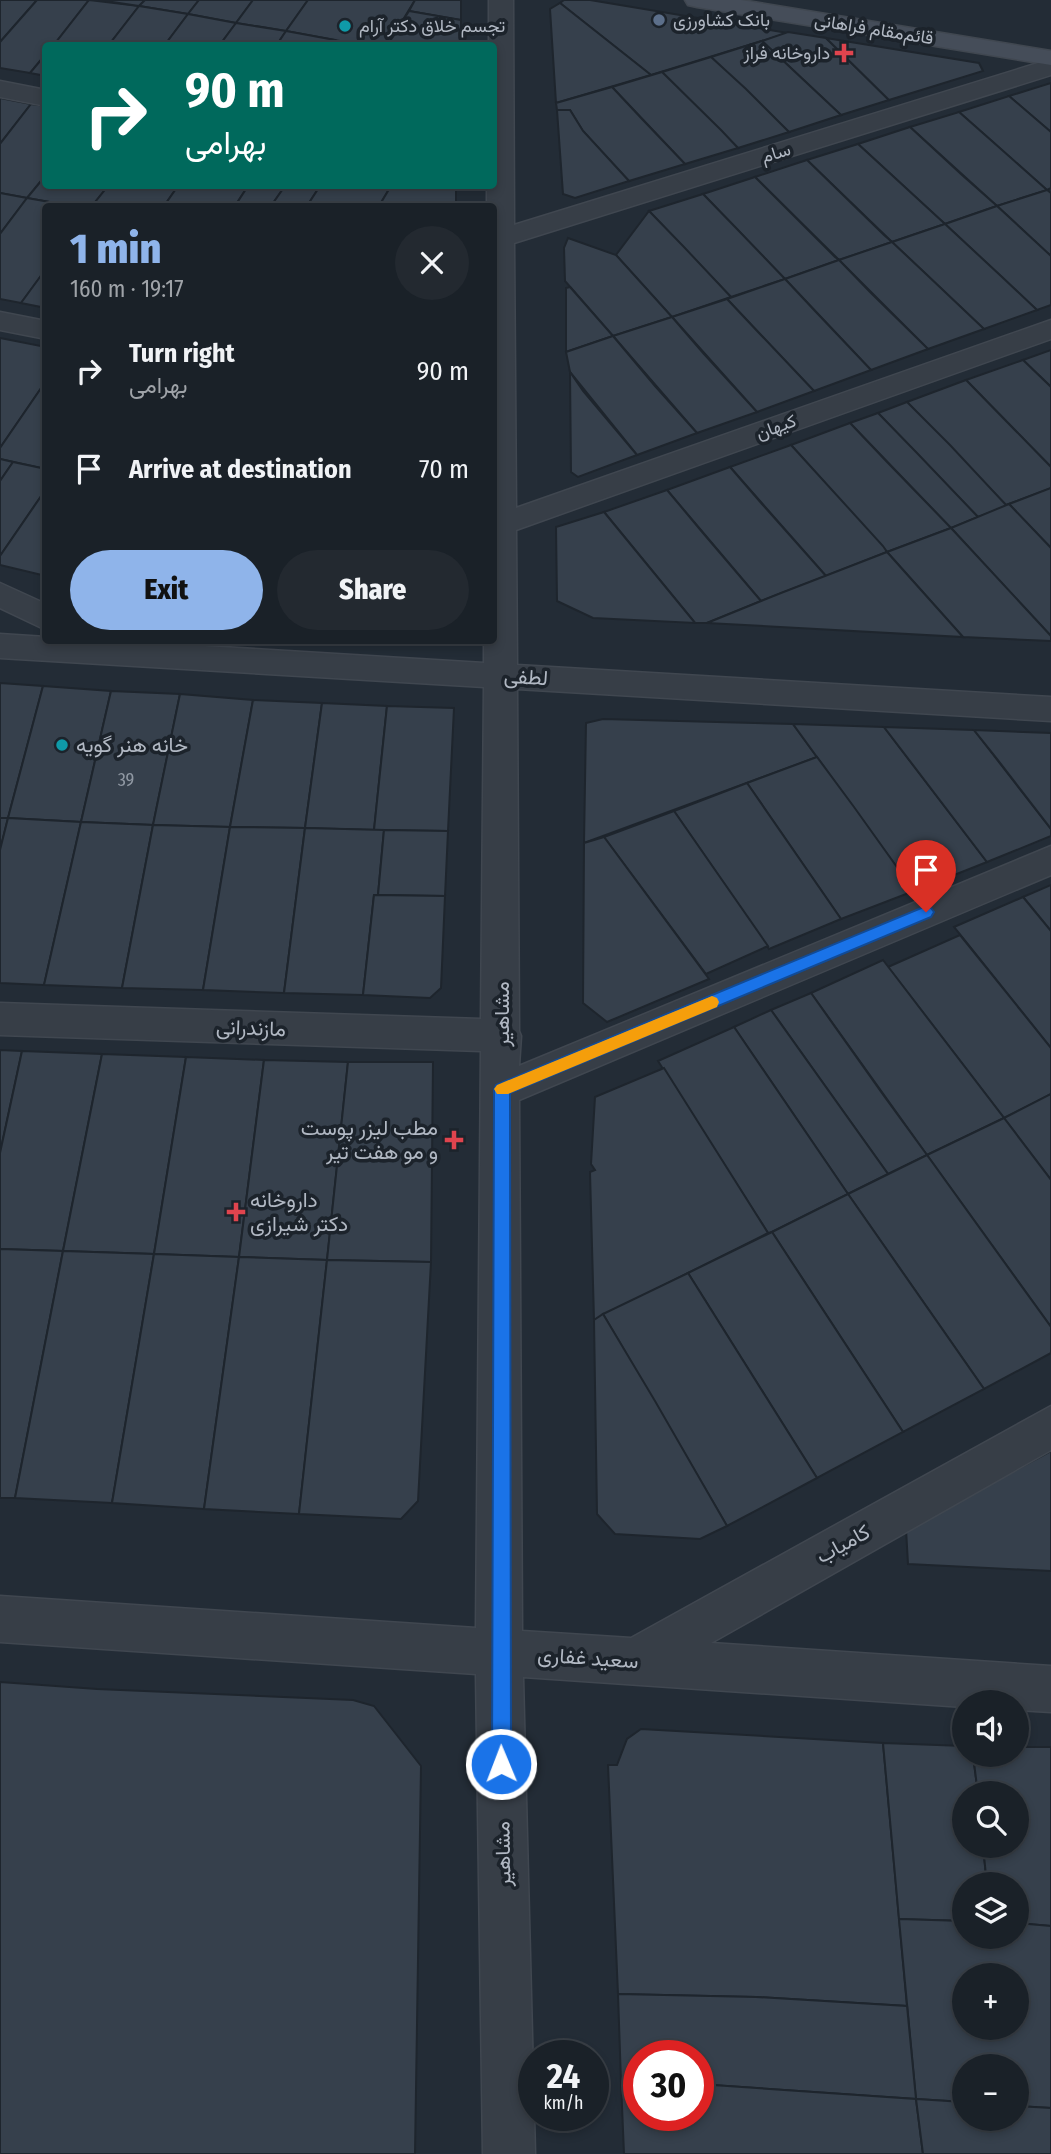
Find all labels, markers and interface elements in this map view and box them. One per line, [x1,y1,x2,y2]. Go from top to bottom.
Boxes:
place label: بانک کشاورزی [673,9,770,31]
street label: قائم‌مقام فراهانی [813,9,935,50]
marker: بانک کشاورزی [651,12,667,28]
place label: تجسم خلاق دکتر آرام [359,15,505,38]
marker: تجسم خلاق دکتر آرام [337,18,353,34]
place label: داروخانه فراز [743,42,830,64]
marker: داروخانه فراز [836,45,852,61]
text: 90 m [185,61,285,120]
icon: right [70,70,161,161]
text: بهرامی [185,124,266,162]
street label: سام [759,138,794,169]
text: 1 min [70,224,161,274]
button: close [395,226,469,300]
text: 160 m · 19:17 [70,275,184,303]
text: Turn right [129,338,235,369]
icon: right [70,352,108,390]
text: 90 m [417,356,469,387]
text: بهرامی [129,371,188,399]
street label: کیهان [753,410,799,444]
icon: arrive [70,450,108,488]
text: Arrive at destination [129,454,352,485]
text: 70 m [419,454,469,485]
button: Exit [70,550,263,630]
button: Share [277,550,469,630]
street label: لطفی [503,662,549,692]
place label: خانه هنر گویه [76,732,188,758]
marker: خانه هنر گویه [54,737,70,753]
house number: 39 [118,769,134,791]
pin [896,840,956,912]
icon: arrive [907,851,945,889]
street label: مشاهیر [489,981,515,1048]
street label: مازندرانی [216,1014,286,1042]
place label: مطب لیزر پوست و مو هفت تیر [301,1115,438,1165]
marker: مطب لیزر پوست و مو هفت تیر [444,1130,464,1150]
place label: داروخانه دکتر شیرازی [250,1187,348,1237]
marker: داروخانه دکتر شیرازی [228,1204,244,1220]
street label: کامیاب [812,1519,874,1569]
street label: سعید غفاری [537,1642,639,1674]
map controls [952,1690,1029,2131]
button: sound [952,1690,1029,1767]
position arrow [464,1727,538,1801]
button: search [952,1781,1029,1858]
street label: مشاهیر [489,1821,517,1888]
button: layers [952,1872,1029,1949]
button: + [952,1963,1029,2040]
speed limit sign: 30 [623,2040,714,2131]
button: − [952,2054,1029,2131]
text: 24 [547,2055,580,2097]
text: km/h [543,2092,584,2114]

